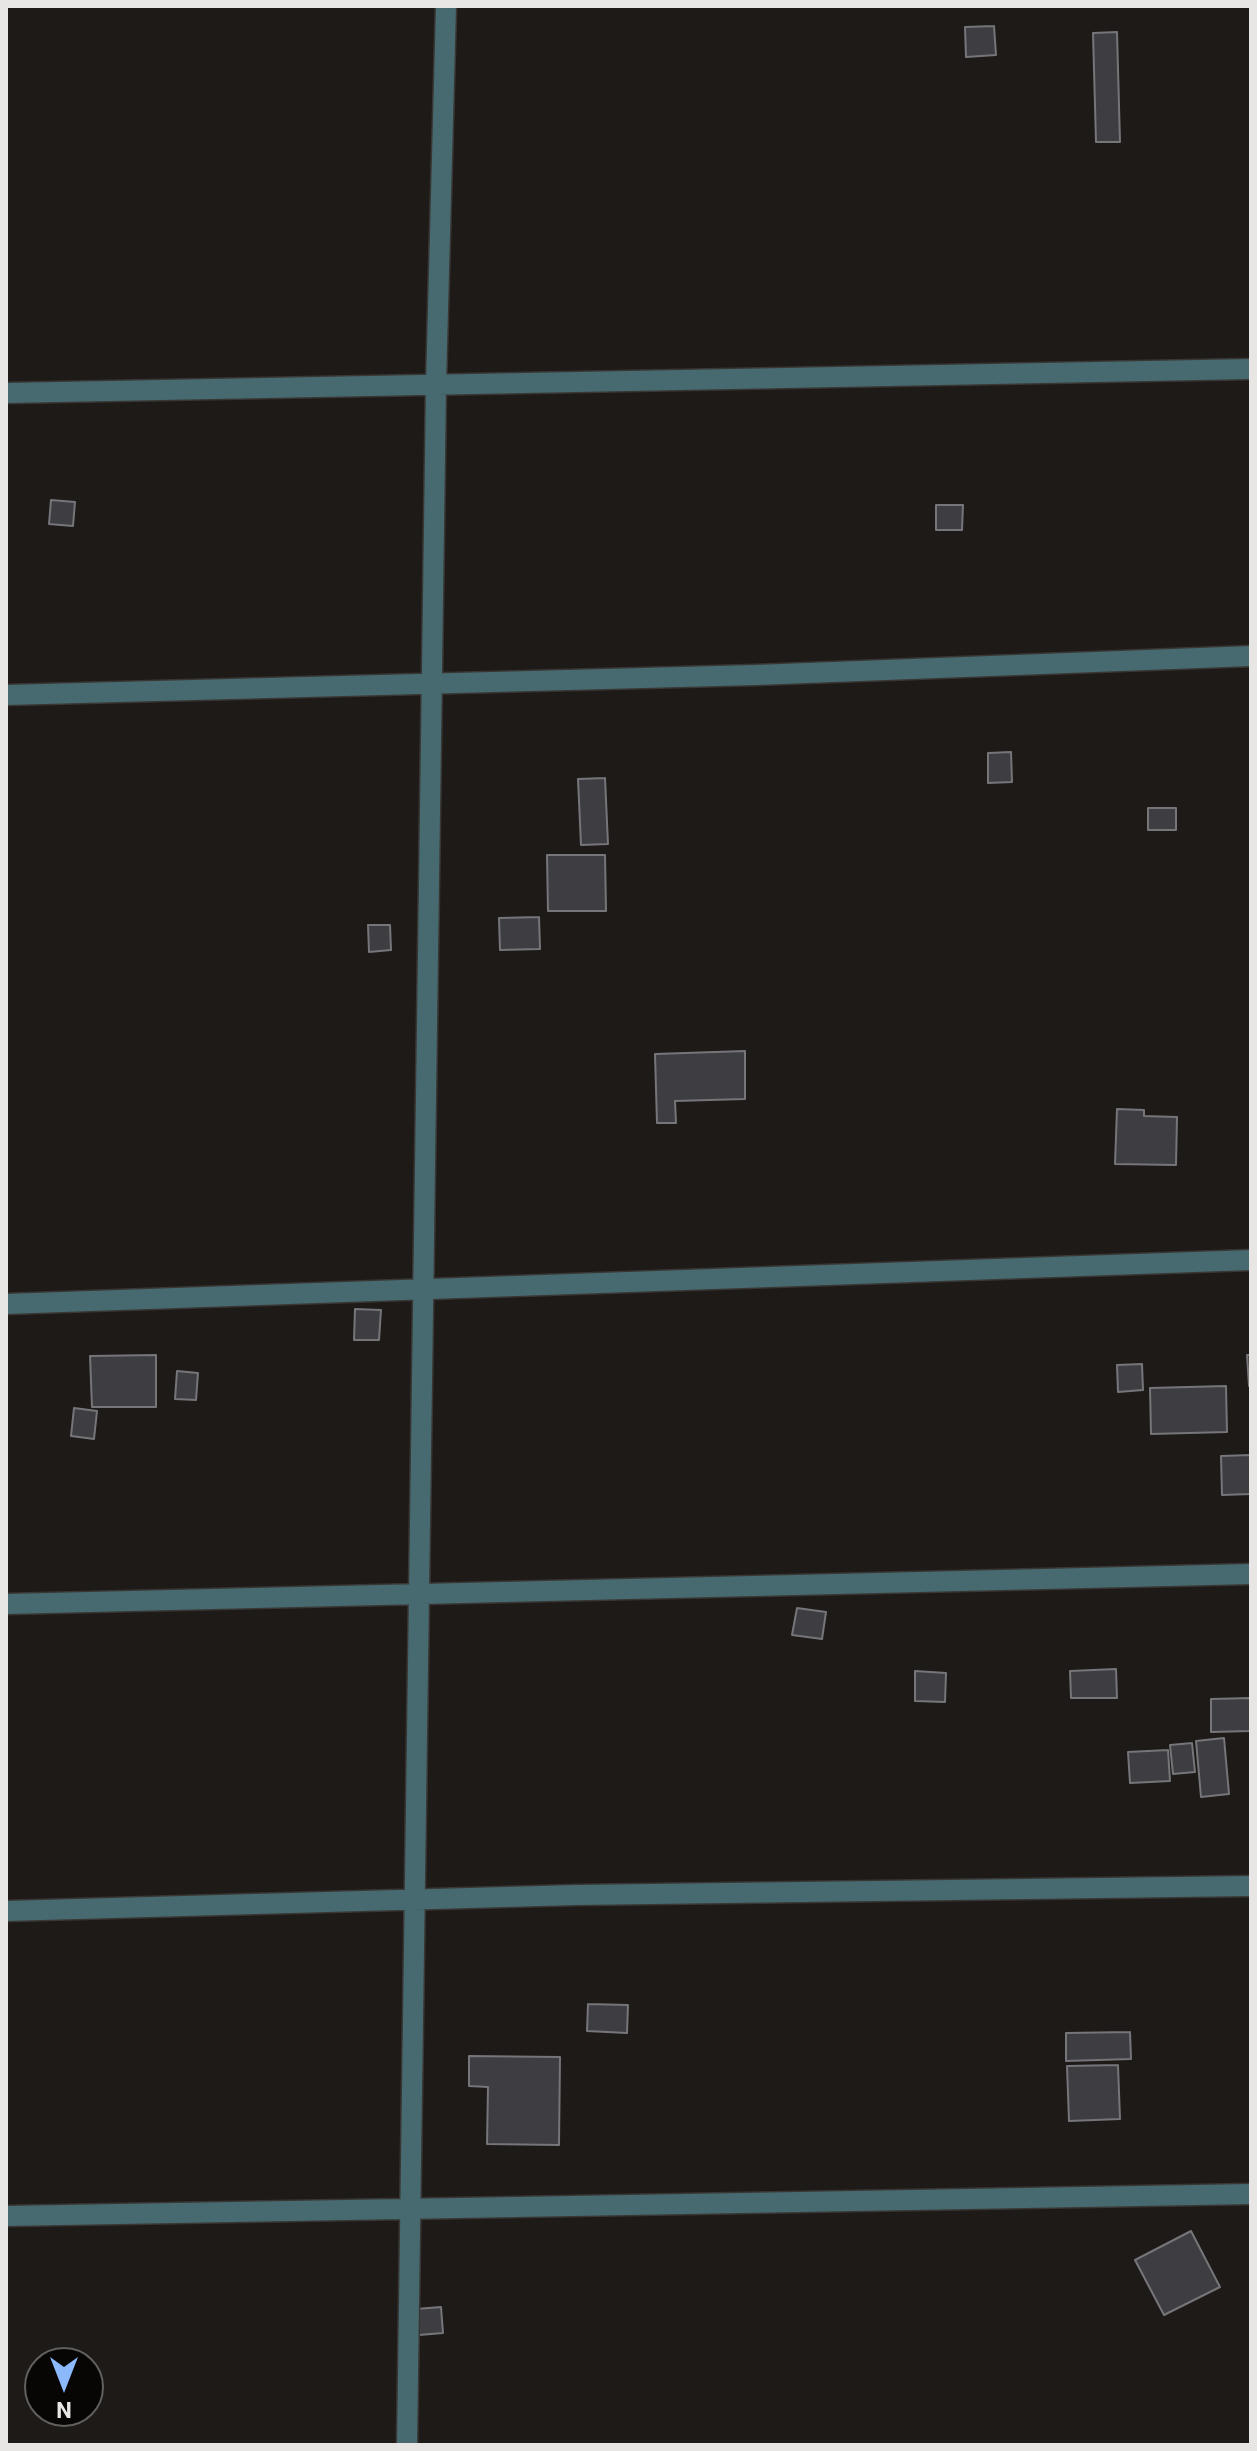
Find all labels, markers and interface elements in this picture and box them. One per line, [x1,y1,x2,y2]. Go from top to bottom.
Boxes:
north arrow [24,2347,104,2427]
text: N [56,2397,72,2422]

